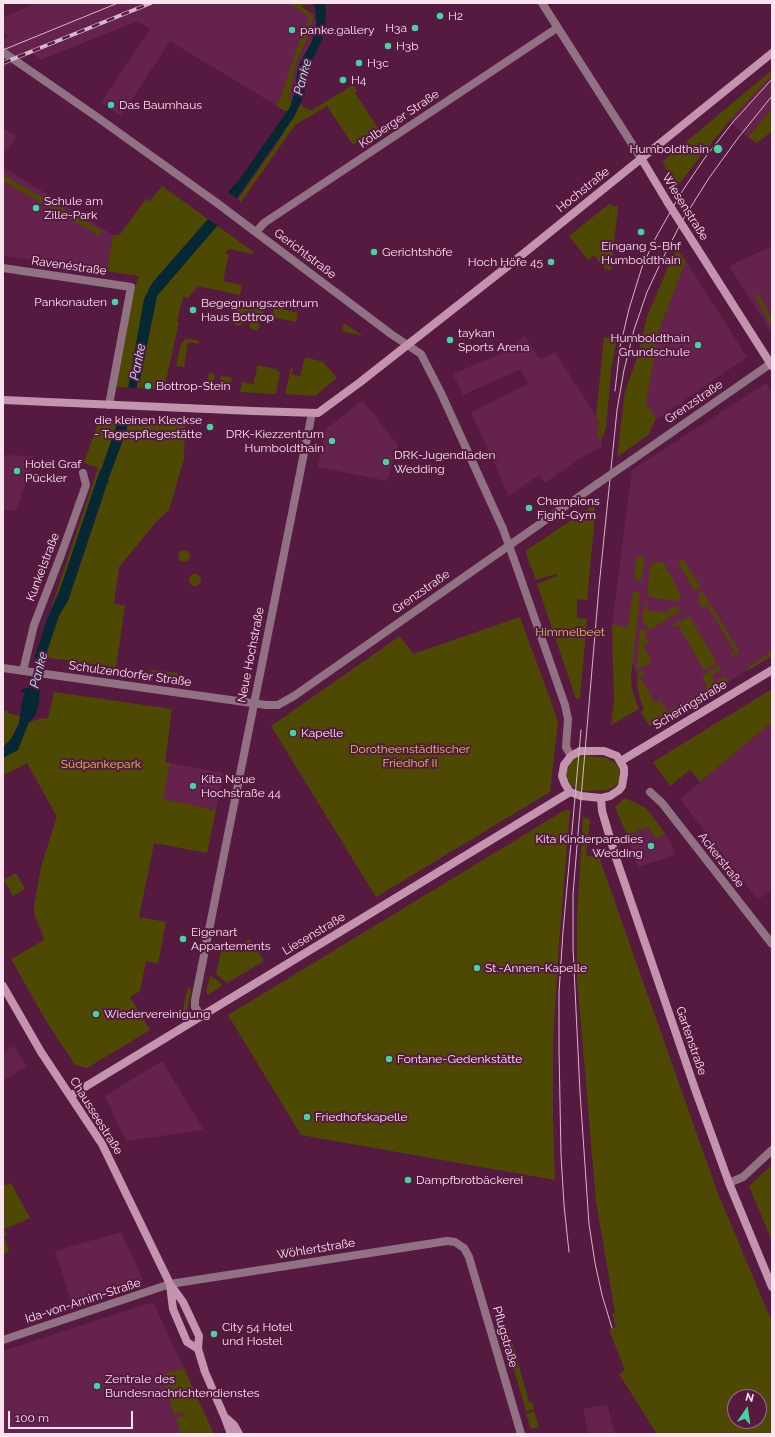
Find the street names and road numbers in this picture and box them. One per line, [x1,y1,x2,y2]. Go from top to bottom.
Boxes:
street label: Kolberger Straße [356,87,442,151]
street label: Hochstraße [554,164,612,216]
street label: Wiesenstraße [659,171,711,243]
street label: Gerichtstraße [271,226,339,282]
street label: Ravenéstraße [31,254,107,278]
street label: Grenzstraße [662,377,726,427]
street label: Kunkelstraße [23,531,63,603]
street label: Grenzstraße [390,567,452,617]
street label: Neue Hochstraße [235,606,267,704]
street label: Schulzendorfer Straße [68,658,192,690]
street label: Scheringstraße [651,677,729,733]
street label: Ackerstraße [695,830,747,890]
street label: Liesenstraße [280,910,348,958]
street label: Gartenstraße [673,1005,709,1077]
street label: Chausseestraße [66,1075,126,1157]
street label: Wöhlertstraße [276,1236,356,1262]
street label: Ida-von-Arnim-Straße [23,1275,143,1327]
street label: Pflugstraße [489,1305,521,1369]

